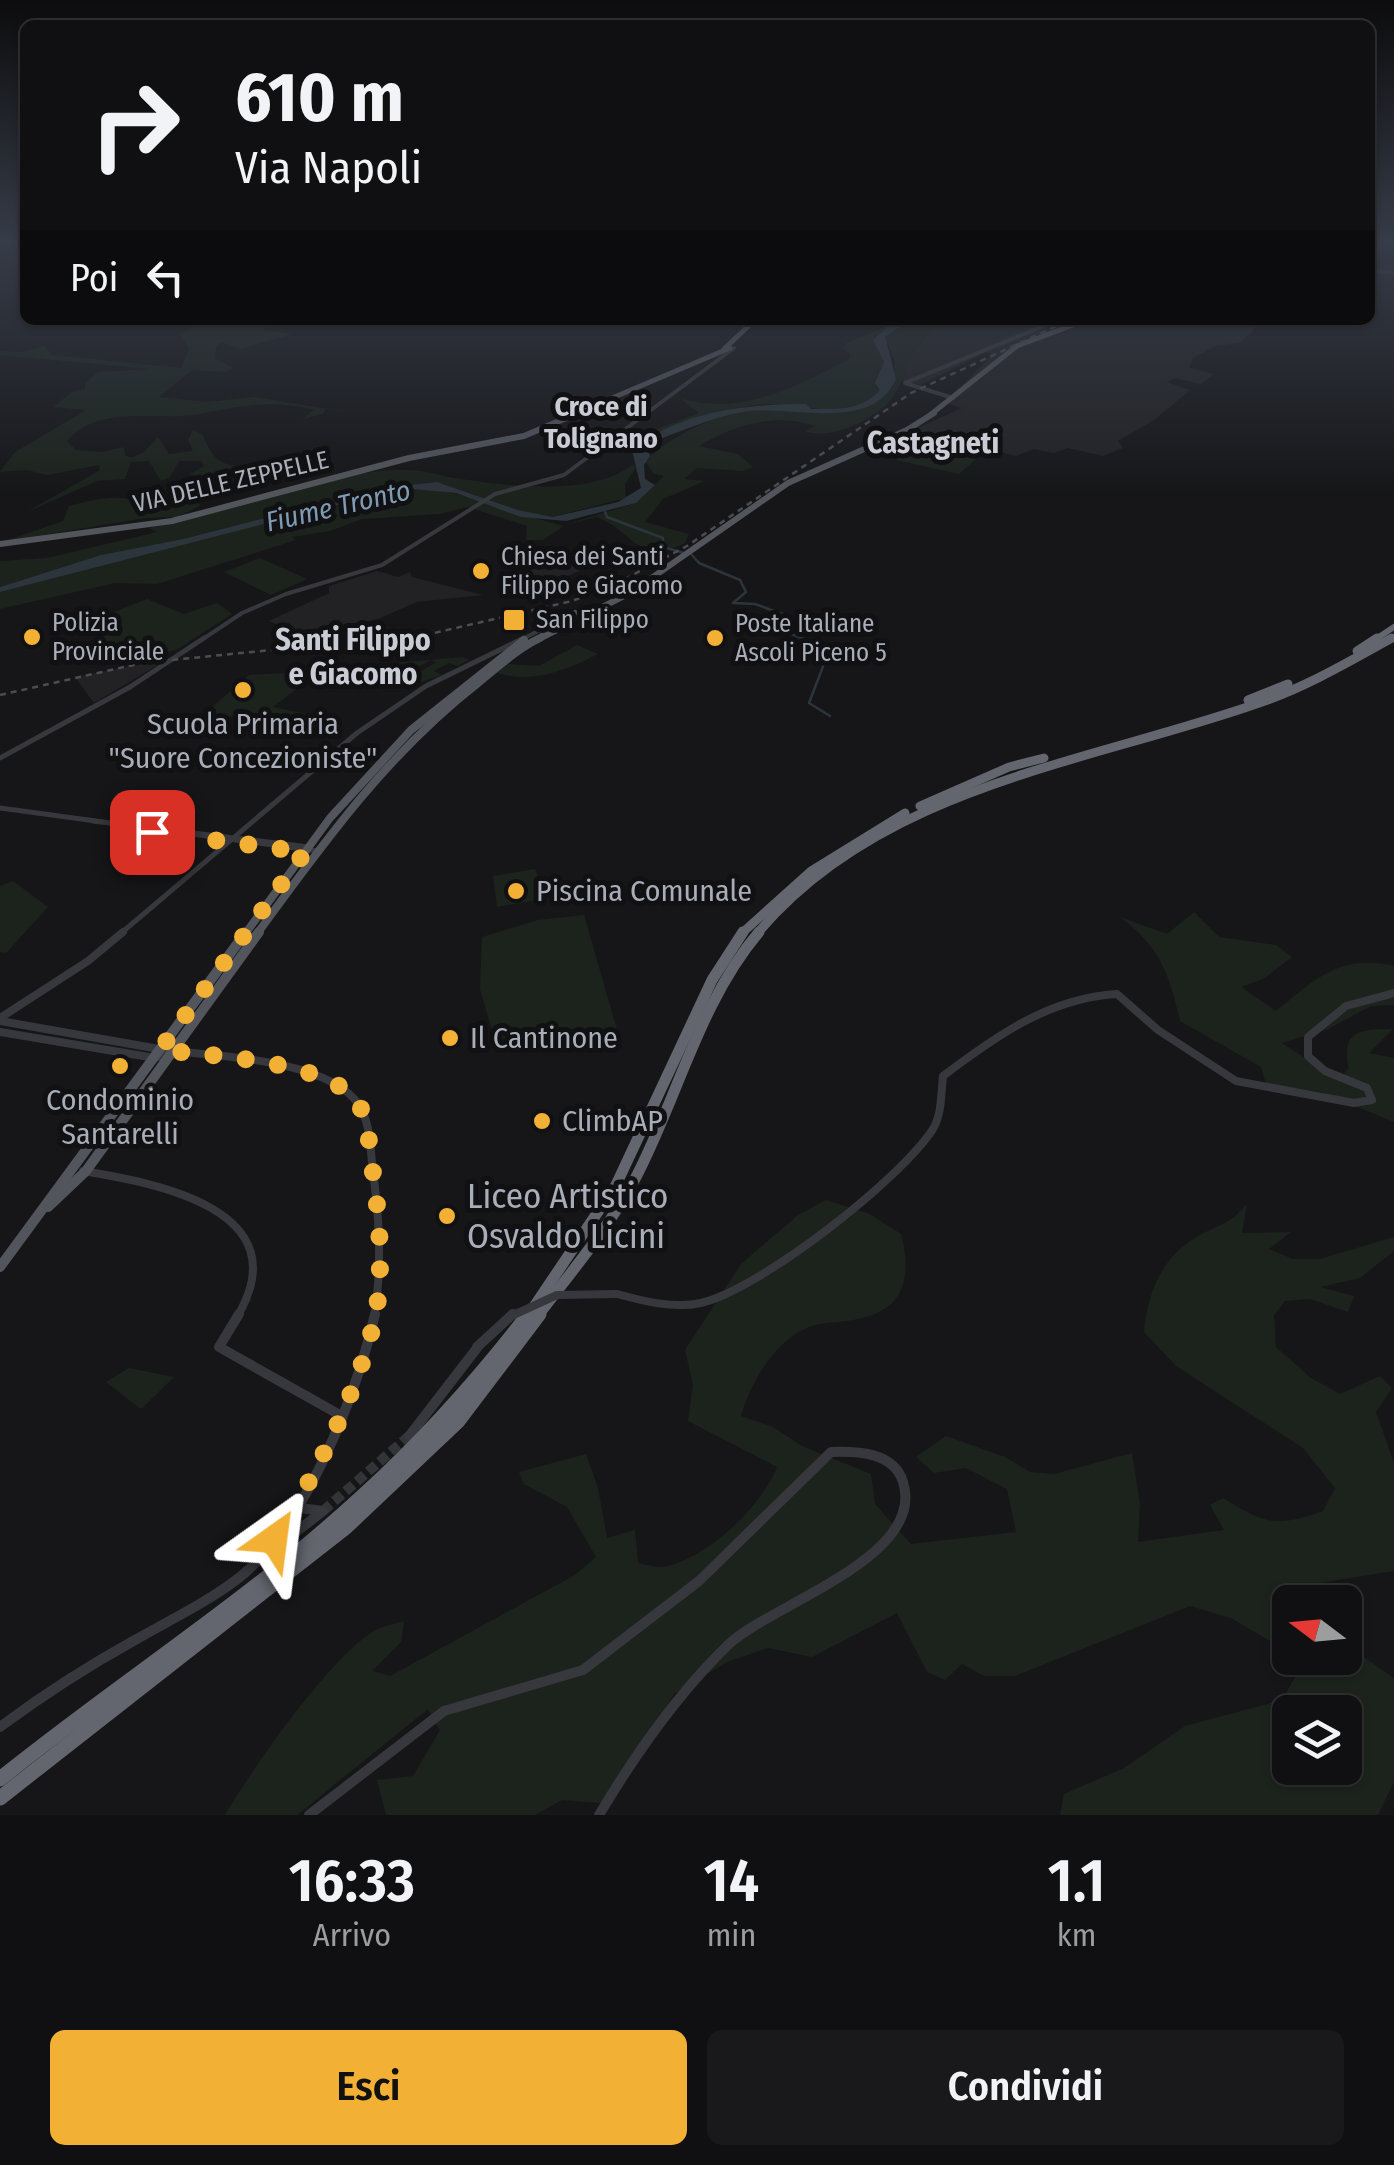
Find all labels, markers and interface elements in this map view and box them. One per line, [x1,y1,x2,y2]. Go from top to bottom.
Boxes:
text: 610 m [235,56,404,140]
icon: right [70,60,200,190]
text: Via Napoli [235,141,422,195]
icon: left [138,250,193,305]
text: Poi [70,255,118,301]
district label: Croce di Tolignano [544,390,658,455]
district label: Castagneti [867,425,999,461]
street label: VIA DELLE ZEPPELLE [130,445,332,519]
water label: Fiume Tronto [262,473,414,539]
place label: Chiesa dei Santi Filippo e Giacomo [501,542,683,601]
marker: Chiesa dei Santi Filippo e Giacomo [470,560,492,582]
place label: San Filippo [536,605,649,635]
marker: San Filippo [501,607,527,633]
place label: Polizia Provinciale [52,608,164,667]
place label: Poste Italiane Ascoli Piceno 5 [735,609,887,668]
district label: Santi Filippo e Giacomo [275,622,431,692]
marker: Polizia Provinciale [21,626,43,648]
marker: Poste Italiane Ascoli Piceno 5 [704,627,726,649]
marker: Scuola Primaria "Suore Concezioniste" [232,679,254,701]
place label: Scuola Primaria "Suore Concezioniste" [109,706,377,776]
pin [110,790,195,875]
icon: arrive [125,805,180,860]
place label: Piscina Comunale [536,873,752,909]
marker: Piscina Comunale [505,880,527,902]
place label: Il Cantinone [470,1020,618,1056]
marker: Il Cantinone [439,1027,461,1049]
marker: Condominio Santarelli [109,1055,131,1077]
place label: Condominio Santarelli [46,1082,194,1152]
place label: ClimbAP [562,1103,663,1139]
marker: ClimbAP [531,1110,553,1132]
place label: Liceo Artistico Osvaldo Licini [467,1175,668,1257]
marker: Liceo Artistico Osvaldo Licini [436,1205,458,1227]
position arrow [222,1487,326,1591]
north arrow [1272,1585,1362,1675]
map controls [1272,1585,1362,1785]
button: layers [1272,1695,1362,1785]
text: 16:33 [289,1845,415,1917]
text: 14 [704,1845,759,1917]
text: 1.1 [1048,1845,1105,1917]
text: Arrivo [313,1916,391,1954]
text: min [707,1916,756,1954]
text: km [1057,1916,1096,1954]
button: Esci [50,2030,687,2145]
button: Condividi [707,2030,1344,2145]

